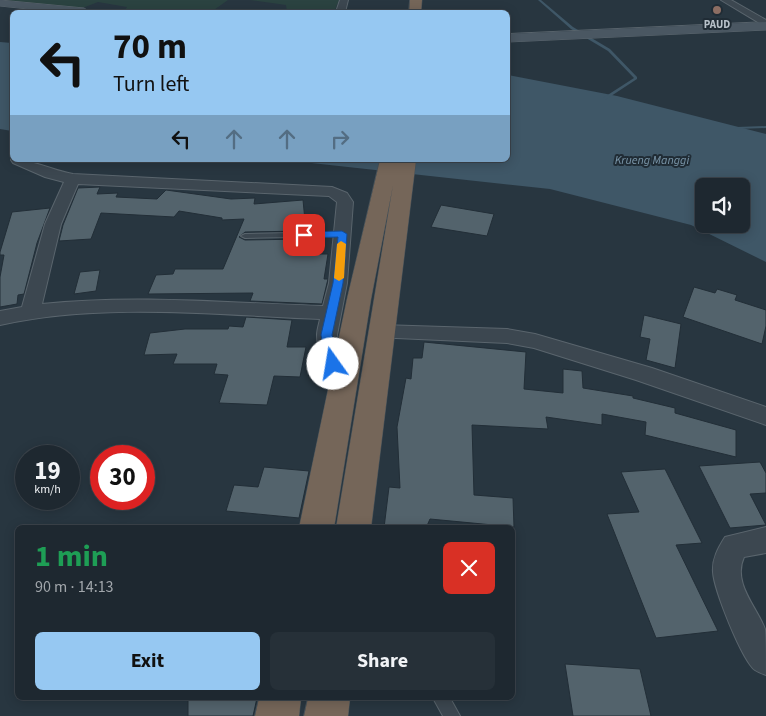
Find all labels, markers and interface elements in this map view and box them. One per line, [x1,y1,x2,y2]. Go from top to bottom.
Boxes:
marker: PAUD [711,4,723,16]
place label: PAUD [704,17,730,32]
text: 70 m [113,22,187,72]
icon: left [30,30,95,95]
text: Turn left [113,68,189,100]
icon: left [167,125,195,153]
icon: ahead [220,125,248,153]
icon: ahead [273,125,301,153]
icon: right [326,125,354,153]
water label: Krueng Manggi [615,152,689,169]
map controls [695,178,750,233]
button: sound [695,178,750,233]
pin [283,214,325,256]
icon: arrive [290,221,318,249]
position arrow [306,337,358,389]
speed limit sign: 30 [90,445,155,510]
text: 19 [34,453,61,489]
text: km/h [34,481,61,498]
text: 1 min [35,535,108,578]
button: close [443,542,495,594]
text: 90 m · 14:13 [35,576,114,598]
button: Exit [35,632,260,690]
button: Share [270,632,495,690]

